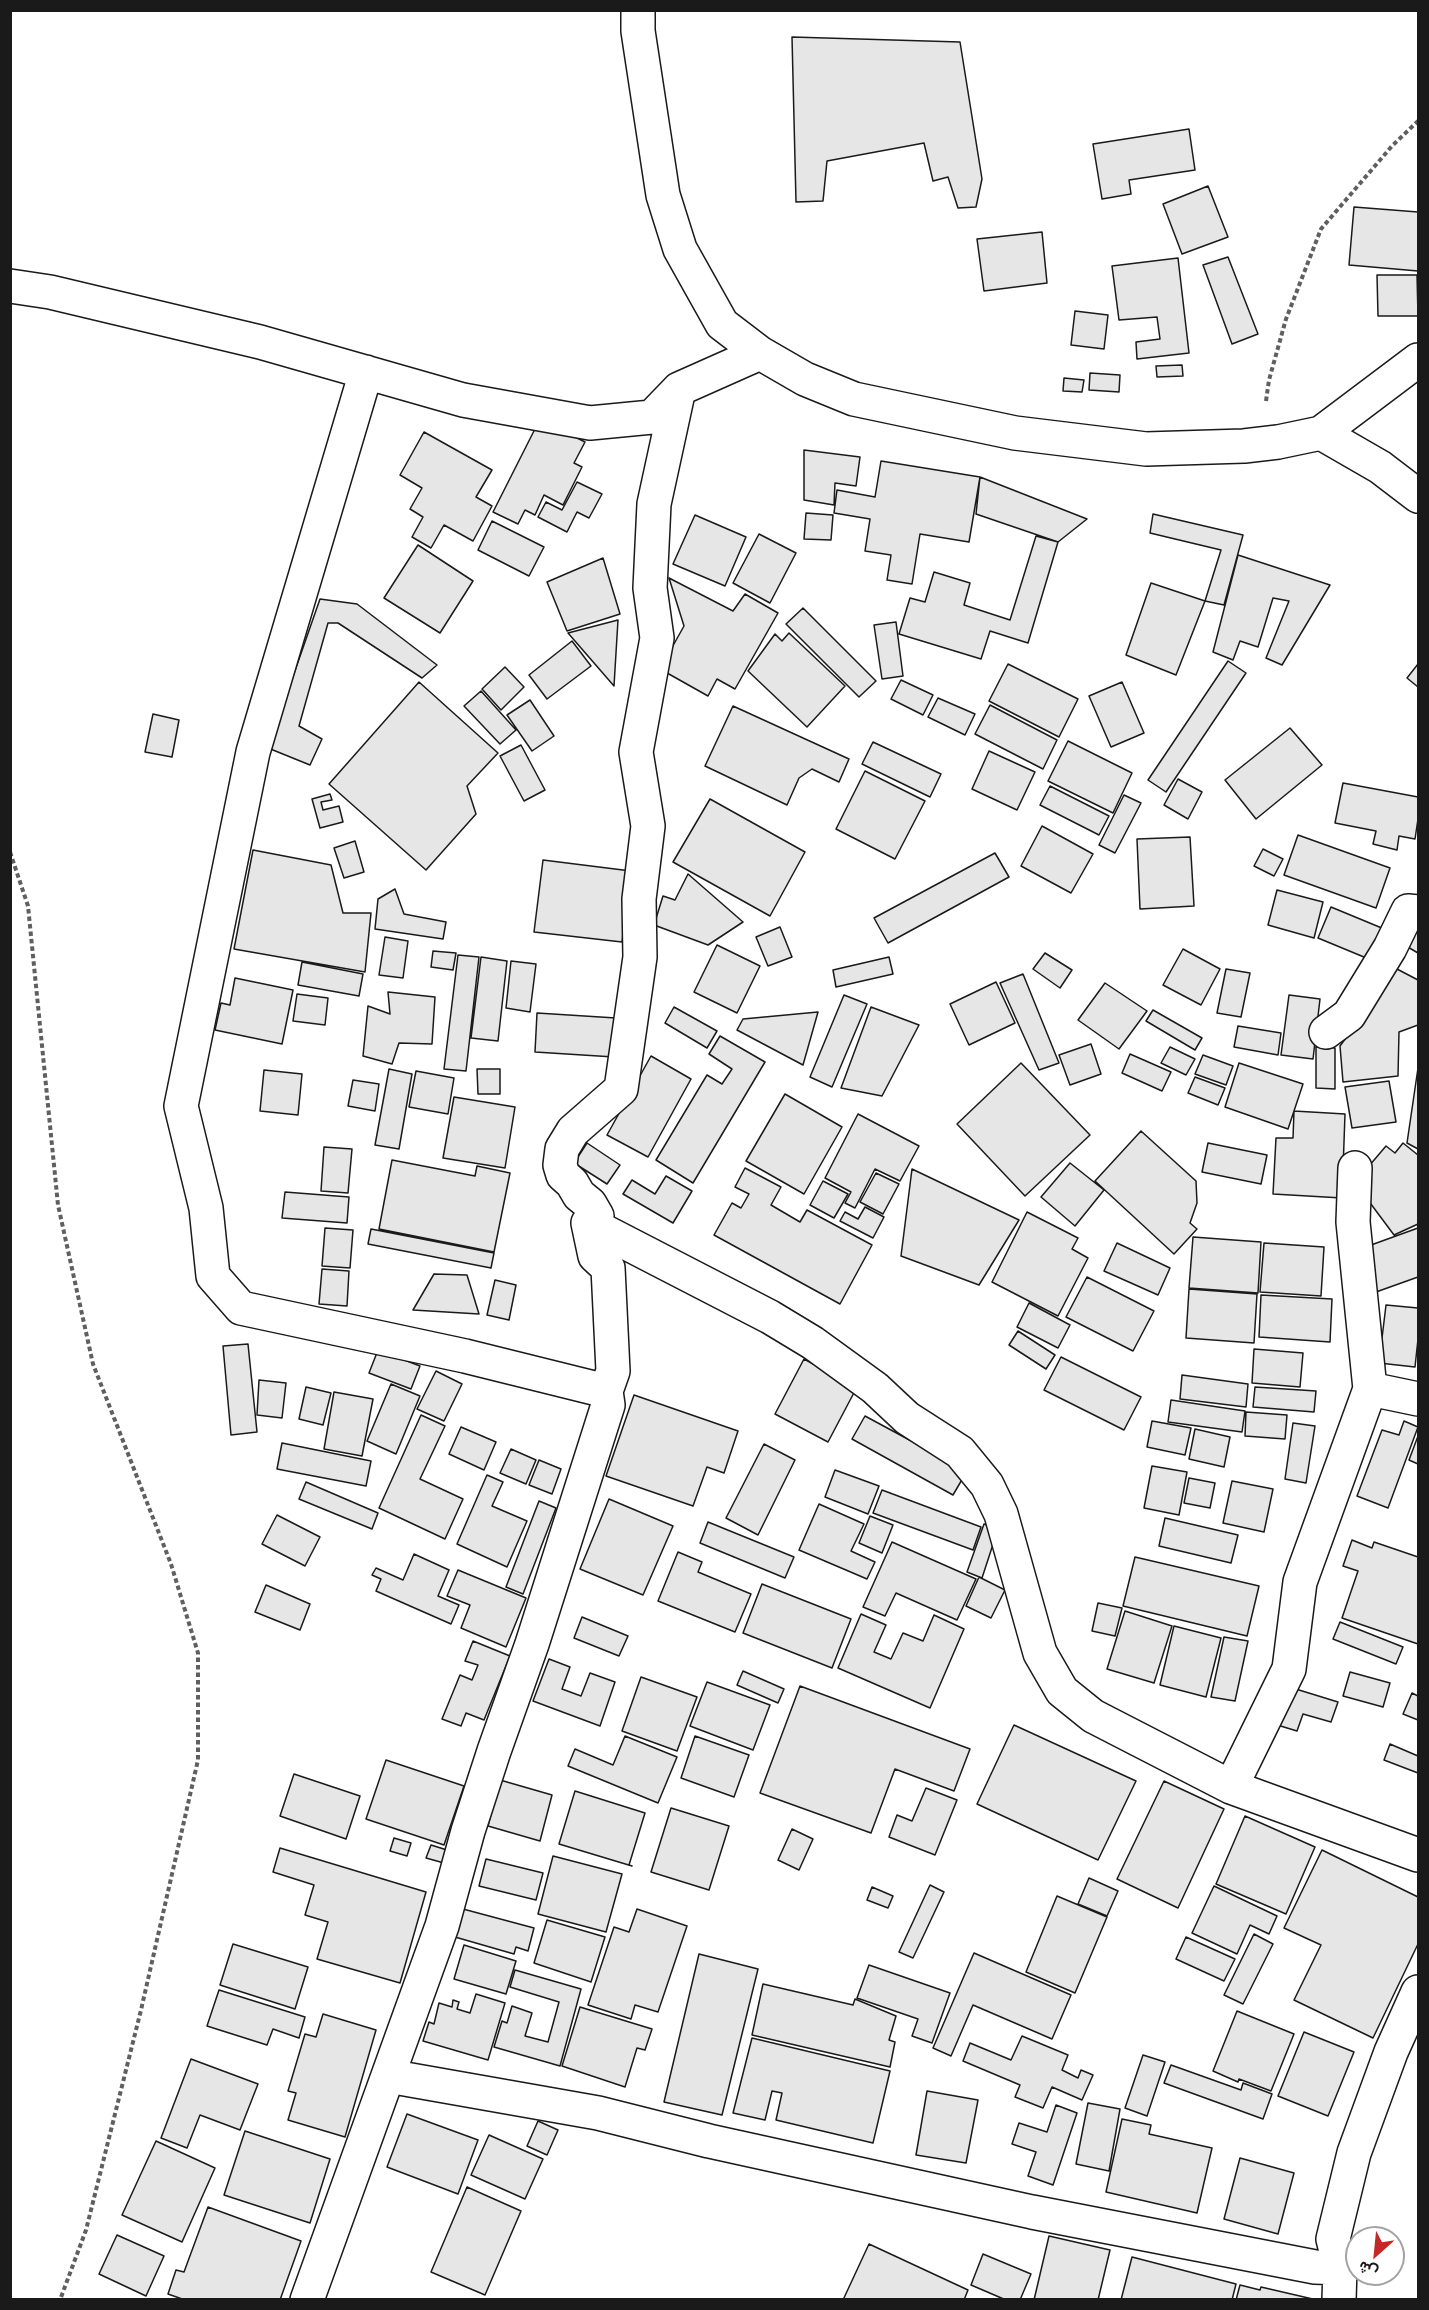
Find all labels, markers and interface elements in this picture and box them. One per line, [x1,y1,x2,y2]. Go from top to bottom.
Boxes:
north arrow [1345,2226,1405,2286]
text: ش [1354,2255,1382,2285]

